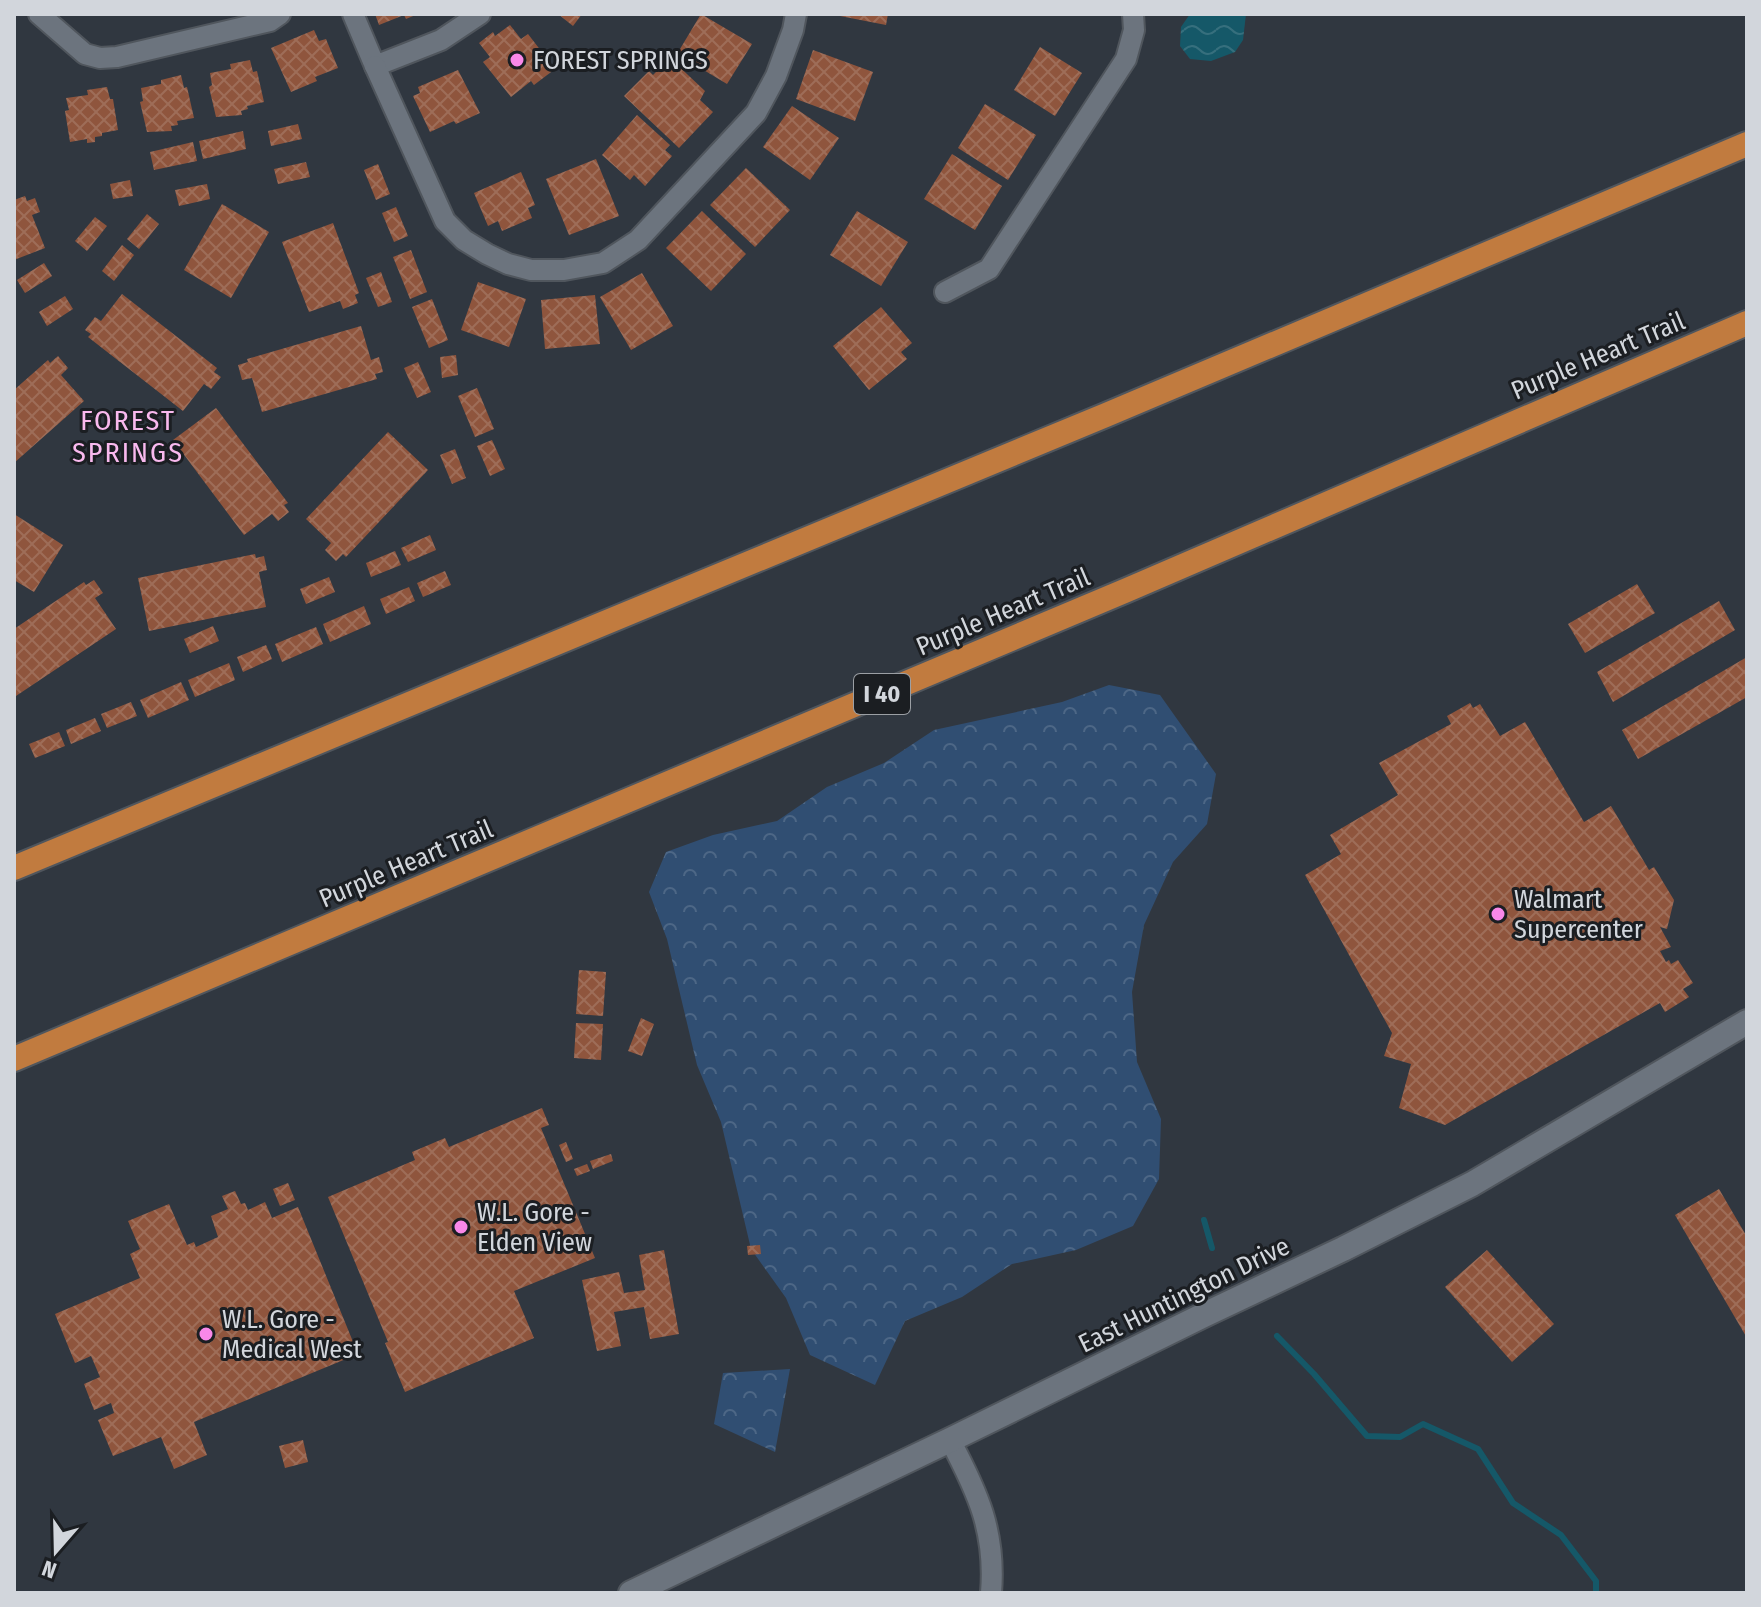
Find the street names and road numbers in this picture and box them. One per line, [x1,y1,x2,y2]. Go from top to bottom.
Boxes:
street label: Purple Heart Trail [1507,305,1690,407]
street label: Purple Heart Trail [912,561,1095,663]
road number: I 40 [854,674,910,714]
street label: Purple Heart Trail [315,813,498,915]
street label: East Huntington Drive [1073,1230,1295,1360]

